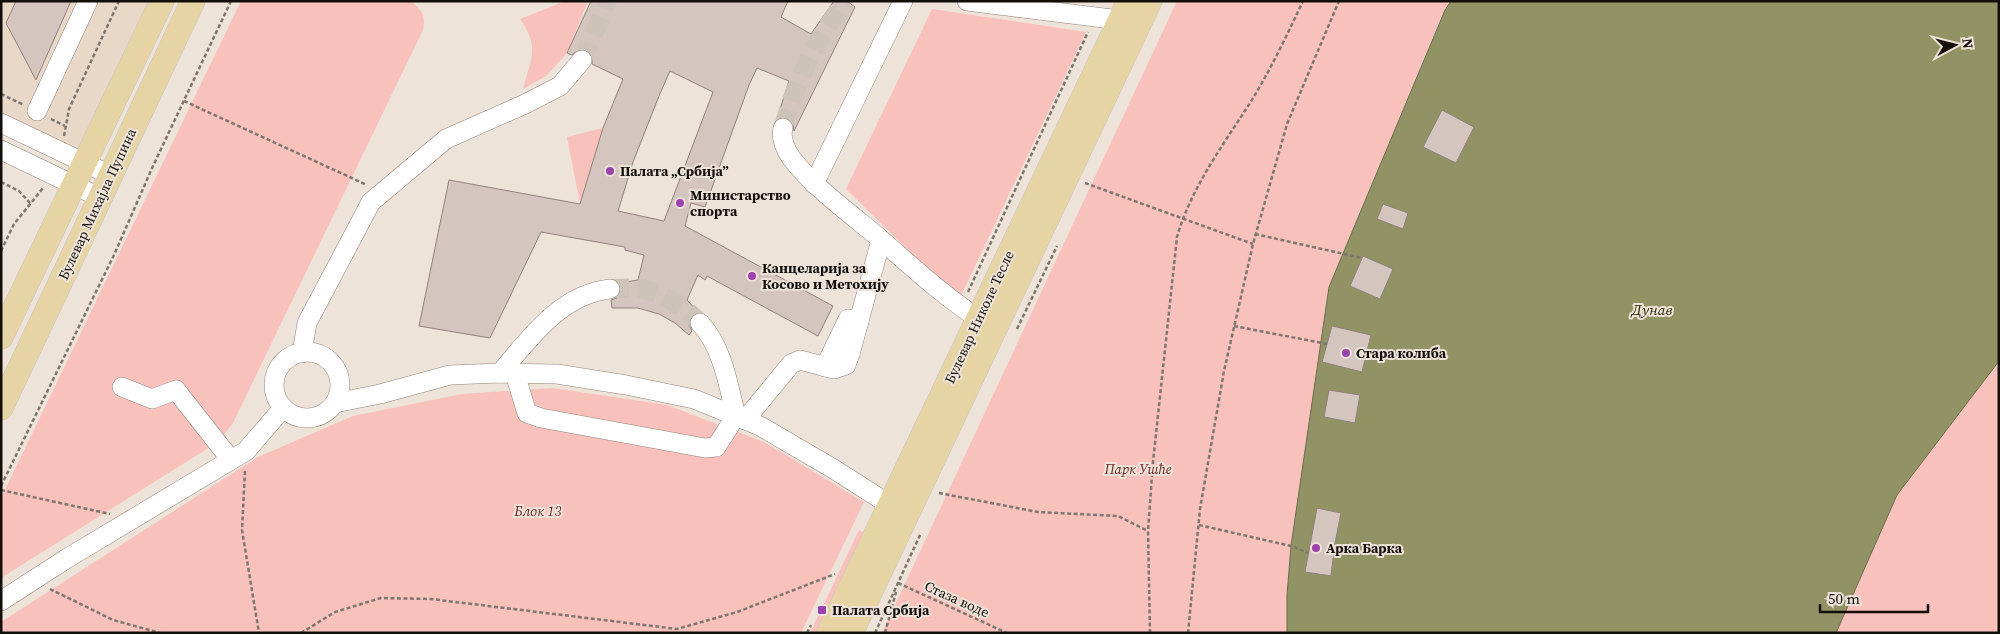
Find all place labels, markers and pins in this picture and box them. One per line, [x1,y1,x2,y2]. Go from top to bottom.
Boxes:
place label: Палата „Србија” [620,161,729,181]
marker: Палата „Србија” [604,165,616,177]
place label: Министарство спорта [690,185,791,221]
marker: Министарство спорта [674,197,686,209]
place label: Канцеларија за Косово и Метохију [762,258,889,294]
marker: Канцеларија за Косово и Метохију [746,270,758,282]
place label: Стара колиба [1356,343,1447,363]
marker: Стара колиба [1340,347,1352,359]
place label: Арка Барка [1326,538,1403,558]
marker: Арка Барка [1310,542,1322,554]
place label: Палата Србија [832,600,930,620]
marker: Палата Србија [816,604,828,616]

